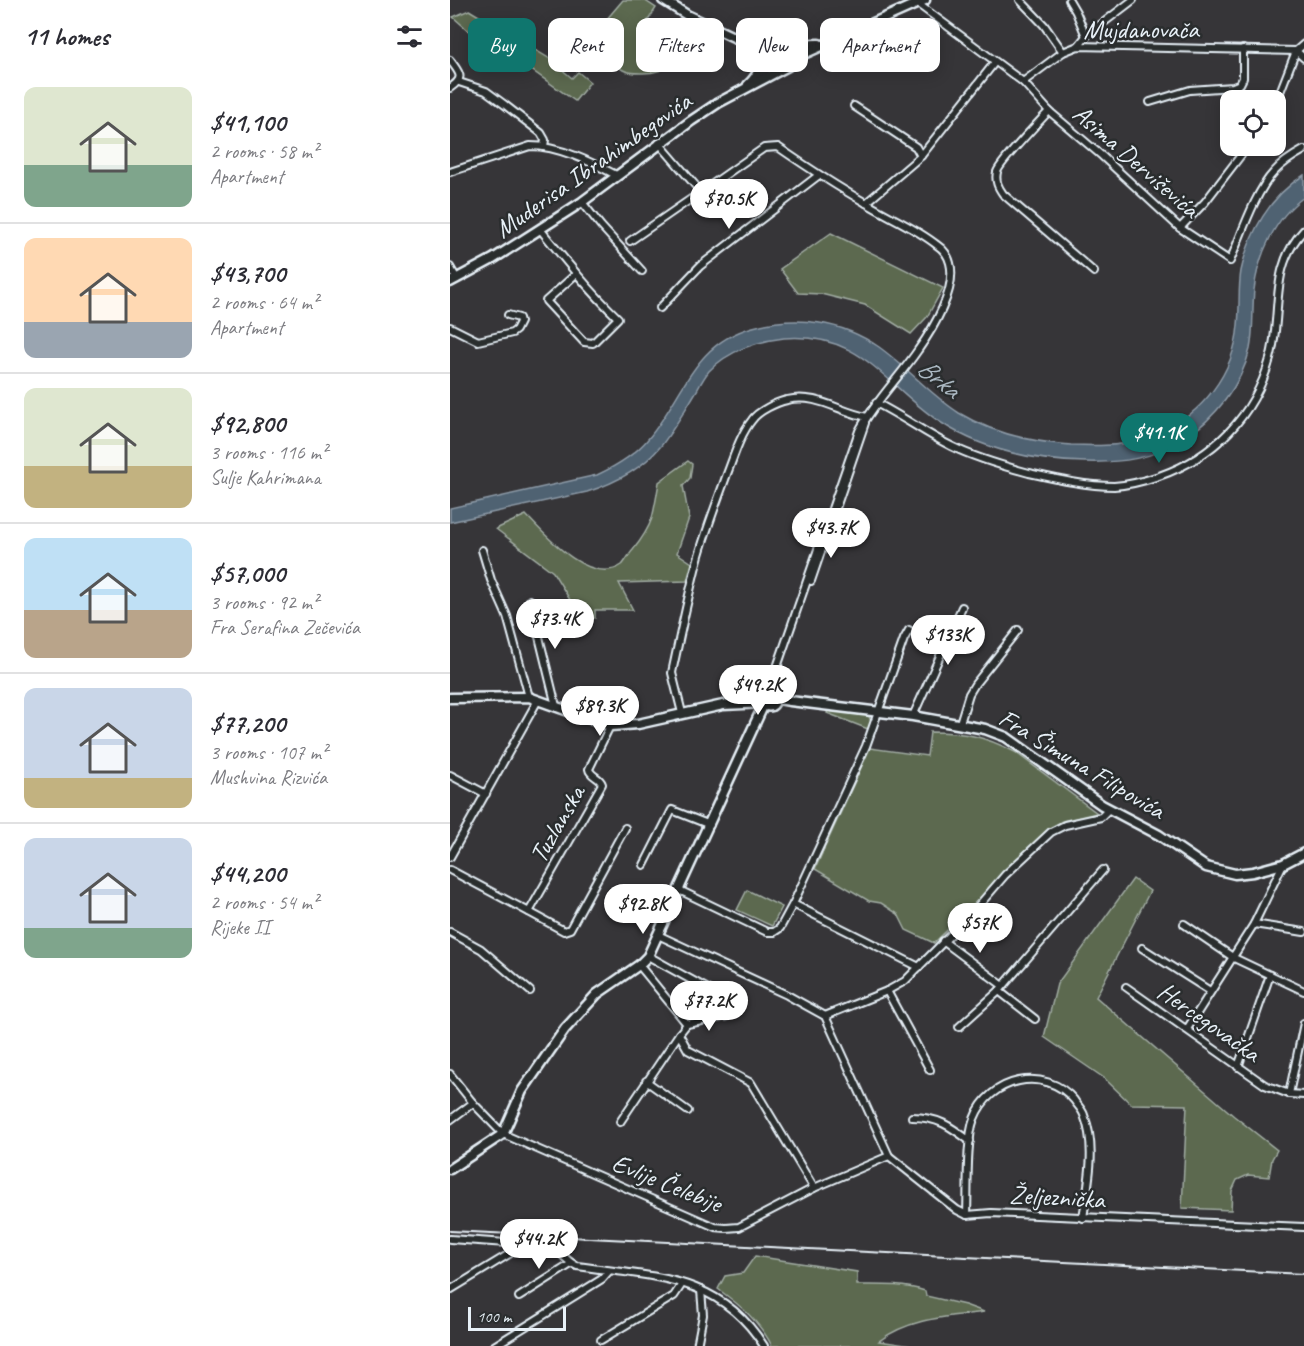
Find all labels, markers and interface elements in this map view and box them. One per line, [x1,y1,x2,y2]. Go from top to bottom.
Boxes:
street label: Mujdanovača [1083,13,1200,46]
chip: Buy [468,18,536,72]
chip: Rent [548,18,624,72]
chip: Filters [636,18,724,72]
chip: New [736,18,808,72]
chip: Apartment [820,18,940,72]
text: 11 homes [24,20,109,53]
icon: filters [393,20,426,53]
street label: Muderisa Ibrahimbegovića [488,84,699,245]
map controls [1220,90,1286,156]
button: locate [1220,90,1286,156]
street label: Asima Derviševića [1066,97,1207,226]
text: $41,100 [210,106,285,139]
icon: home [72,111,144,183]
text: 2 rooms · 58 m² [210,139,318,164]
text: Apartment [210,164,283,189]
pin: $70.5K [680,179,778,230]
text: $70.5K [704,186,754,211]
text: $43,700 [210,257,285,290]
icon: home [72,262,144,334]
text: 2 rooms · 64 m² [210,290,318,315]
text: Apartment [210,315,283,340]
water label: Brka [911,350,969,407]
text: $92,800 [210,407,285,440]
icon: home [72,412,144,484]
pin: $41.1K [1110,413,1208,464]
text: $41.1K [1134,420,1184,445]
text: 3 rooms · 116 m² [210,440,327,465]
text: Sulje Kahrimana [210,465,321,490]
pin: $43.7K [782,508,880,559]
text: $43.7K [806,515,856,540]
text: $57,000 [210,557,285,590]
icon: home [72,562,144,634]
text: 3 rooms · 92 m² [210,590,318,615]
pin: $73.4K [506,599,604,650]
text: $73.4K [530,606,580,631]
text: Fra Serafina Zečevića [210,615,360,640]
pin: $133K [906,615,990,666]
text: $133K [925,622,971,647]
pin: $49.2K [709,665,807,716]
text: $49.2K [733,672,783,697]
pin: $89.3K [551,686,649,737]
text: $89.3K [575,693,625,718]
street label: Fra Šimuna Filipovića [993,701,1172,827]
text: $77,200 [210,707,285,740]
icon: home [72,712,144,784]
text: 3 rooms · 107 m² [210,740,327,765]
text: Mushvina Rizvića [210,765,327,790]
street label: Tuzlanska [522,777,593,868]
text: $44,200 [210,857,285,890]
icon: home [72,862,144,934]
pin: $92.8K [594,884,692,935]
text: 2 rooms · 54 m² [210,890,318,915]
text: $92.8K [618,891,668,916]
pin: $57K [944,903,1016,954]
text: $57K [962,910,998,935]
text: Rijeke II [210,915,270,940]
street label: Hercegovačka [1151,975,1268,1070]
pin: $77.2K [660,981,758,1032]
text: $77.2K [684,988,734,1013]
street label: Evlije Čelebije [607,1146,729,1221]
street label: Željeznička [1009,1178,1107,1216]
pin: $44.2K [490,1219,588,1270]
text: $44.2K [514,1226,564,1251]
scale bar [468,1304,566,1332]
text: 100 m [477,1307,511,1327]

